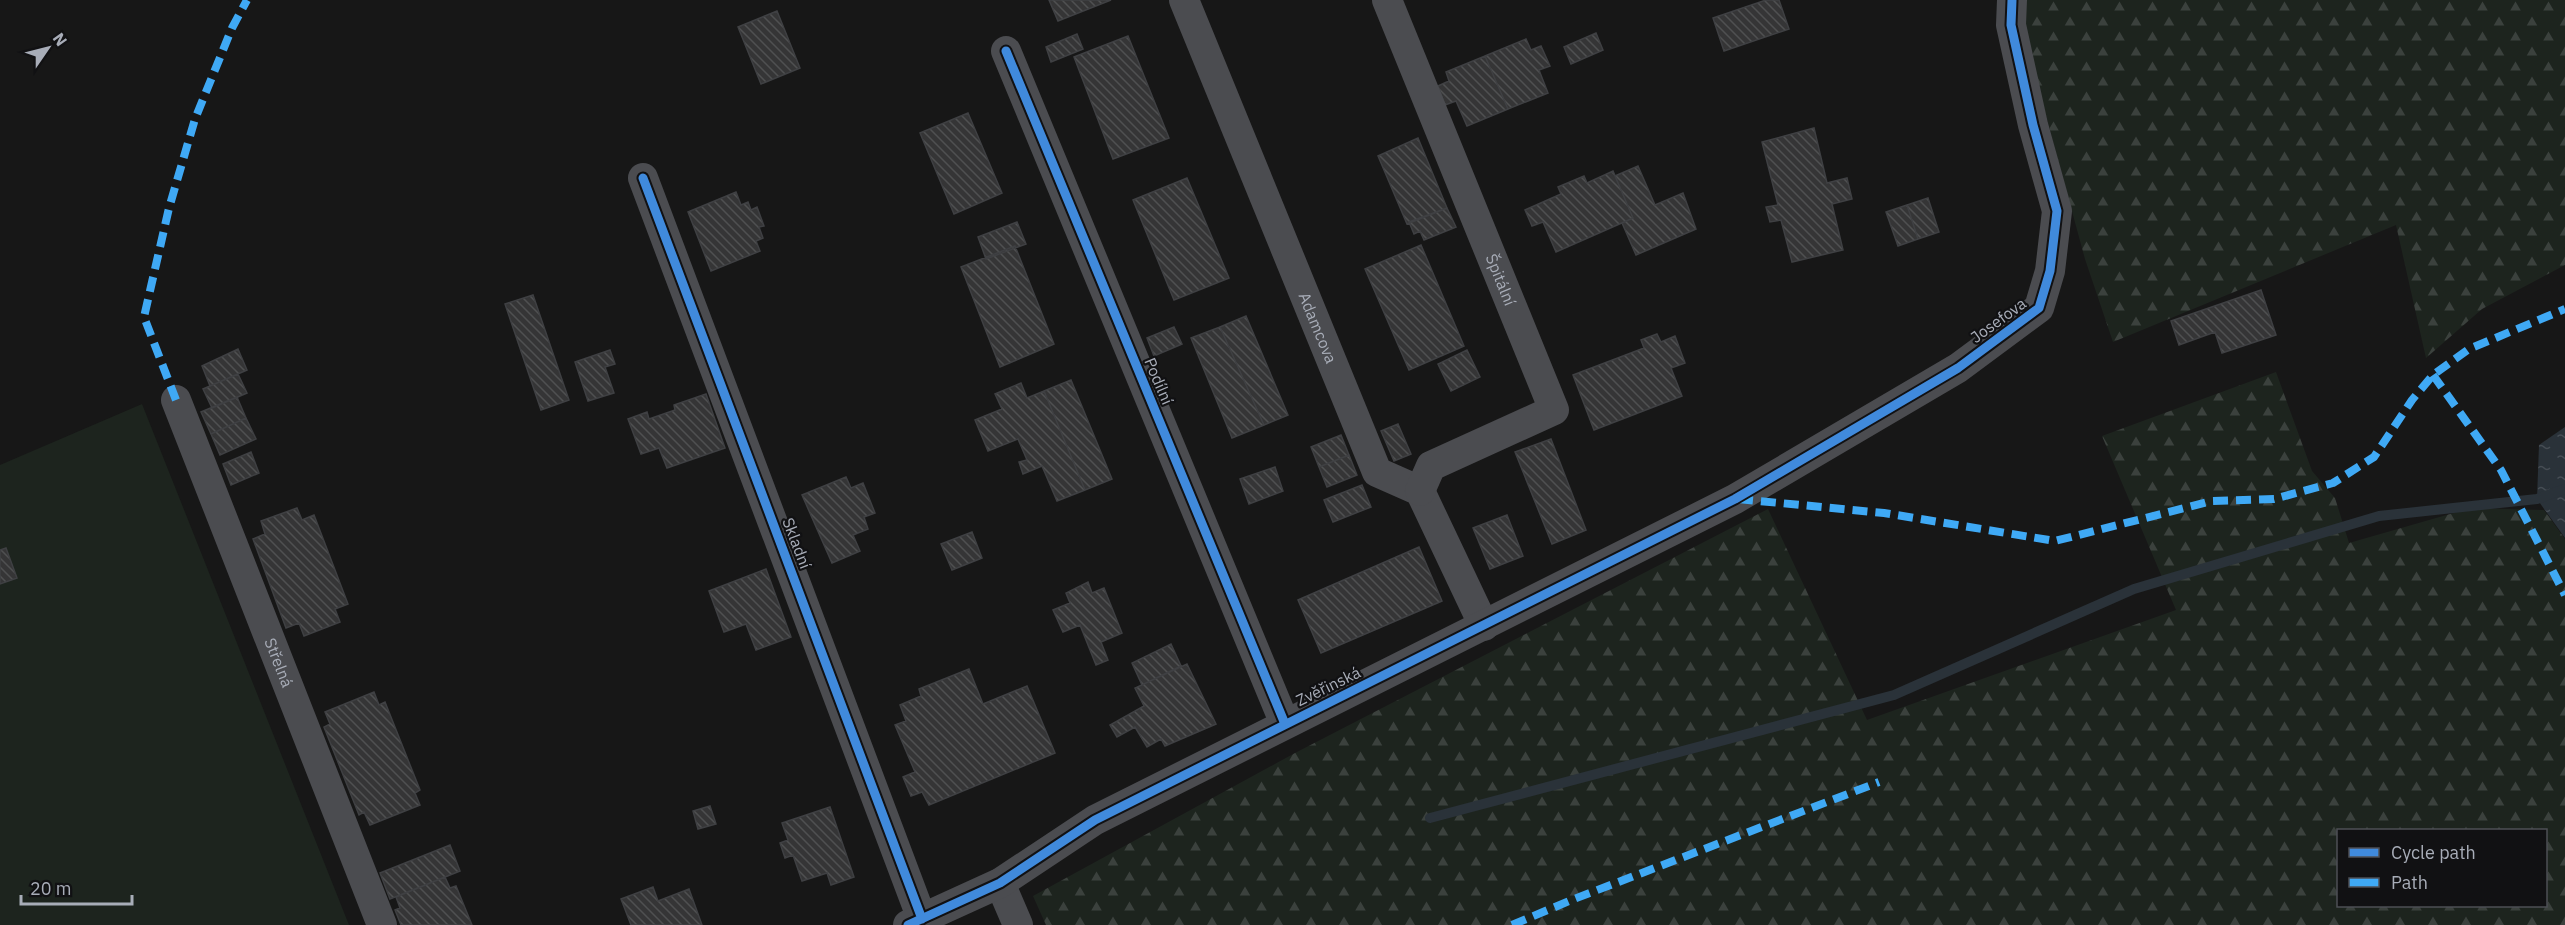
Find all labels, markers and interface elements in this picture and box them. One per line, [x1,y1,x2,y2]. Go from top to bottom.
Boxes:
north arrow [18,18,78,78]
text: N [49,29,72,50]
street label: Špitální [1481,250,1520,309]
street label: Adamcova [1295,289,1342,367]
street label: Josefova [1966,293,2030,347]
street label: Podílní [1140,355,1178,407]
street label: Skladní [778,515,816,571]
street label: Střelná [260,635,298,691]
street label: Zvěřinská [1292,662,1364,710]
legend [2337,829,2547,907]
text: Cycle path [2391,841,2476,864]
scale bar [21,868,132,906]
text: Path [2391,871,2428,894]
text: 20 m [30,877,72,900]

